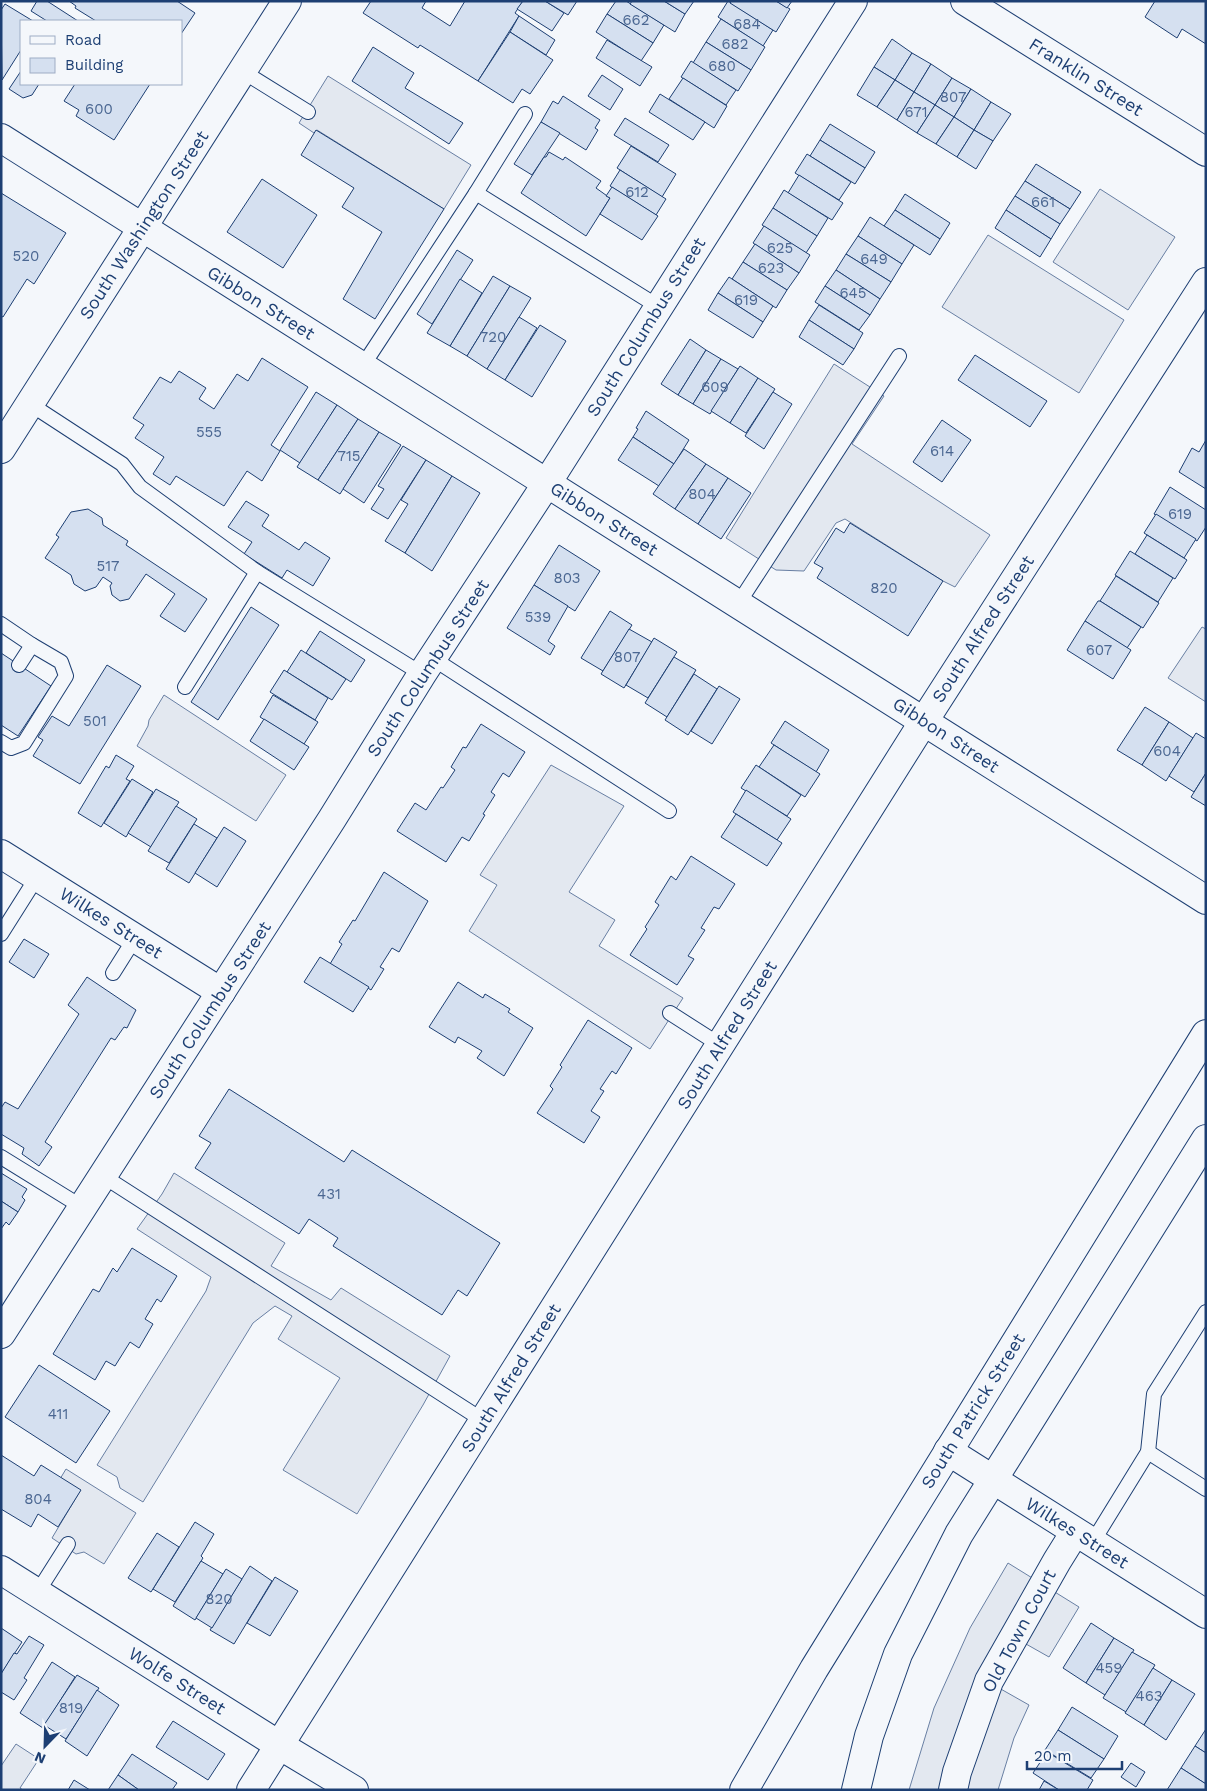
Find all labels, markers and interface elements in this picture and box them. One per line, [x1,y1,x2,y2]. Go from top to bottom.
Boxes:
house number: 662 [623,11,650,29]
house number: 684 [733,15,761,33]
legend [20,20,182,85]
text: Road [65,31,102,49]
street label: Franklin Street [1025,33,1148,120]
house number: 682 [721,35,749,53]
text: Building [65,56,123,74]
house number: 680 [708,57,736,75]
house number: 807 [940,88,966,106]
house number: 600 [85,100,113,118]
house number: 671 [904,103,928,121]
street label: South Washington Street [75,126,213,323]
house number: 612 [625,183,649,201]
house number: 661 [1031,193,1055,211]
street label: South Columbus Street [582,233,710,420]
house number: 625 [767,239,793,257]
house number: 520 [13,247,39,265]
house number: 649 [860,250,888,268]
house number: 623 [758,259,784,277]
street label: Gibbon Street [204,261,319,344]
house number: 645 [839,284,867,302]
house number: 619 [734,291,758,309]
house number: 720 [480,328,506,346]
house number: 609 [701,378,729,396]
house number: 555 [196,423,222,441]
house number: 614 [930,442,954,460]
house number: 715 [338,447,361,465]
street label: Gibbon Street [547,477,662,560]
house number: 804 [688,485,716,503]
house number: 619 [1168,505,1192,523]
street label: South Alfred Street [927,551,1038,706]
house number: 517 [97,557,120,575]
house number: 803 [553,569,581,587]
street label: South Columbus Street [362,575,493,760]
house number: 820 [870,579,898,597]
house number: 539 [525,608,551,626]
house number: 607 [1086,641,1112,659]
house number: 807 [614,648,640,666]
street label: Gibbon Street [889,692,1004,777]
house number: 501 [83,712,107,730]
house number: 604 [1153,742,1181,760]
street label: Wilkes Street [56,882,167,963]
street label: South Columbus Street [144,917,275,1102]
street label: South Alfred Street [672,956,781,1113]
house number: 431 [317,1185,341,1203]
street label: South Alfred Street [456,1299,565,1456]
street label: South Patrick Street [916,1329,1029,1492]
house number: 411 [48,1405,68,1423]
house number: 804 [24,1490,52,1508]
street label: Wilkes Street [1022,1492,1133,1573]
street label: Old Town Court [977,1565,1060,1696]
house number: 820 [205,1590,233,1608]
street label: Wolfe Street [125,1642,230,1719]
house number: 459 [1095,1659,1123,1677]
house number: 463 [1135,1687,1163,1705]
house number: 819 [59,1699,83,1717]
north arrow [20,1721,70,1771]
scale bar [1027,1738,1122,1770]
text: 20 m [1034,1747,1072,1765]
text: N [32,1749,48,1767]

